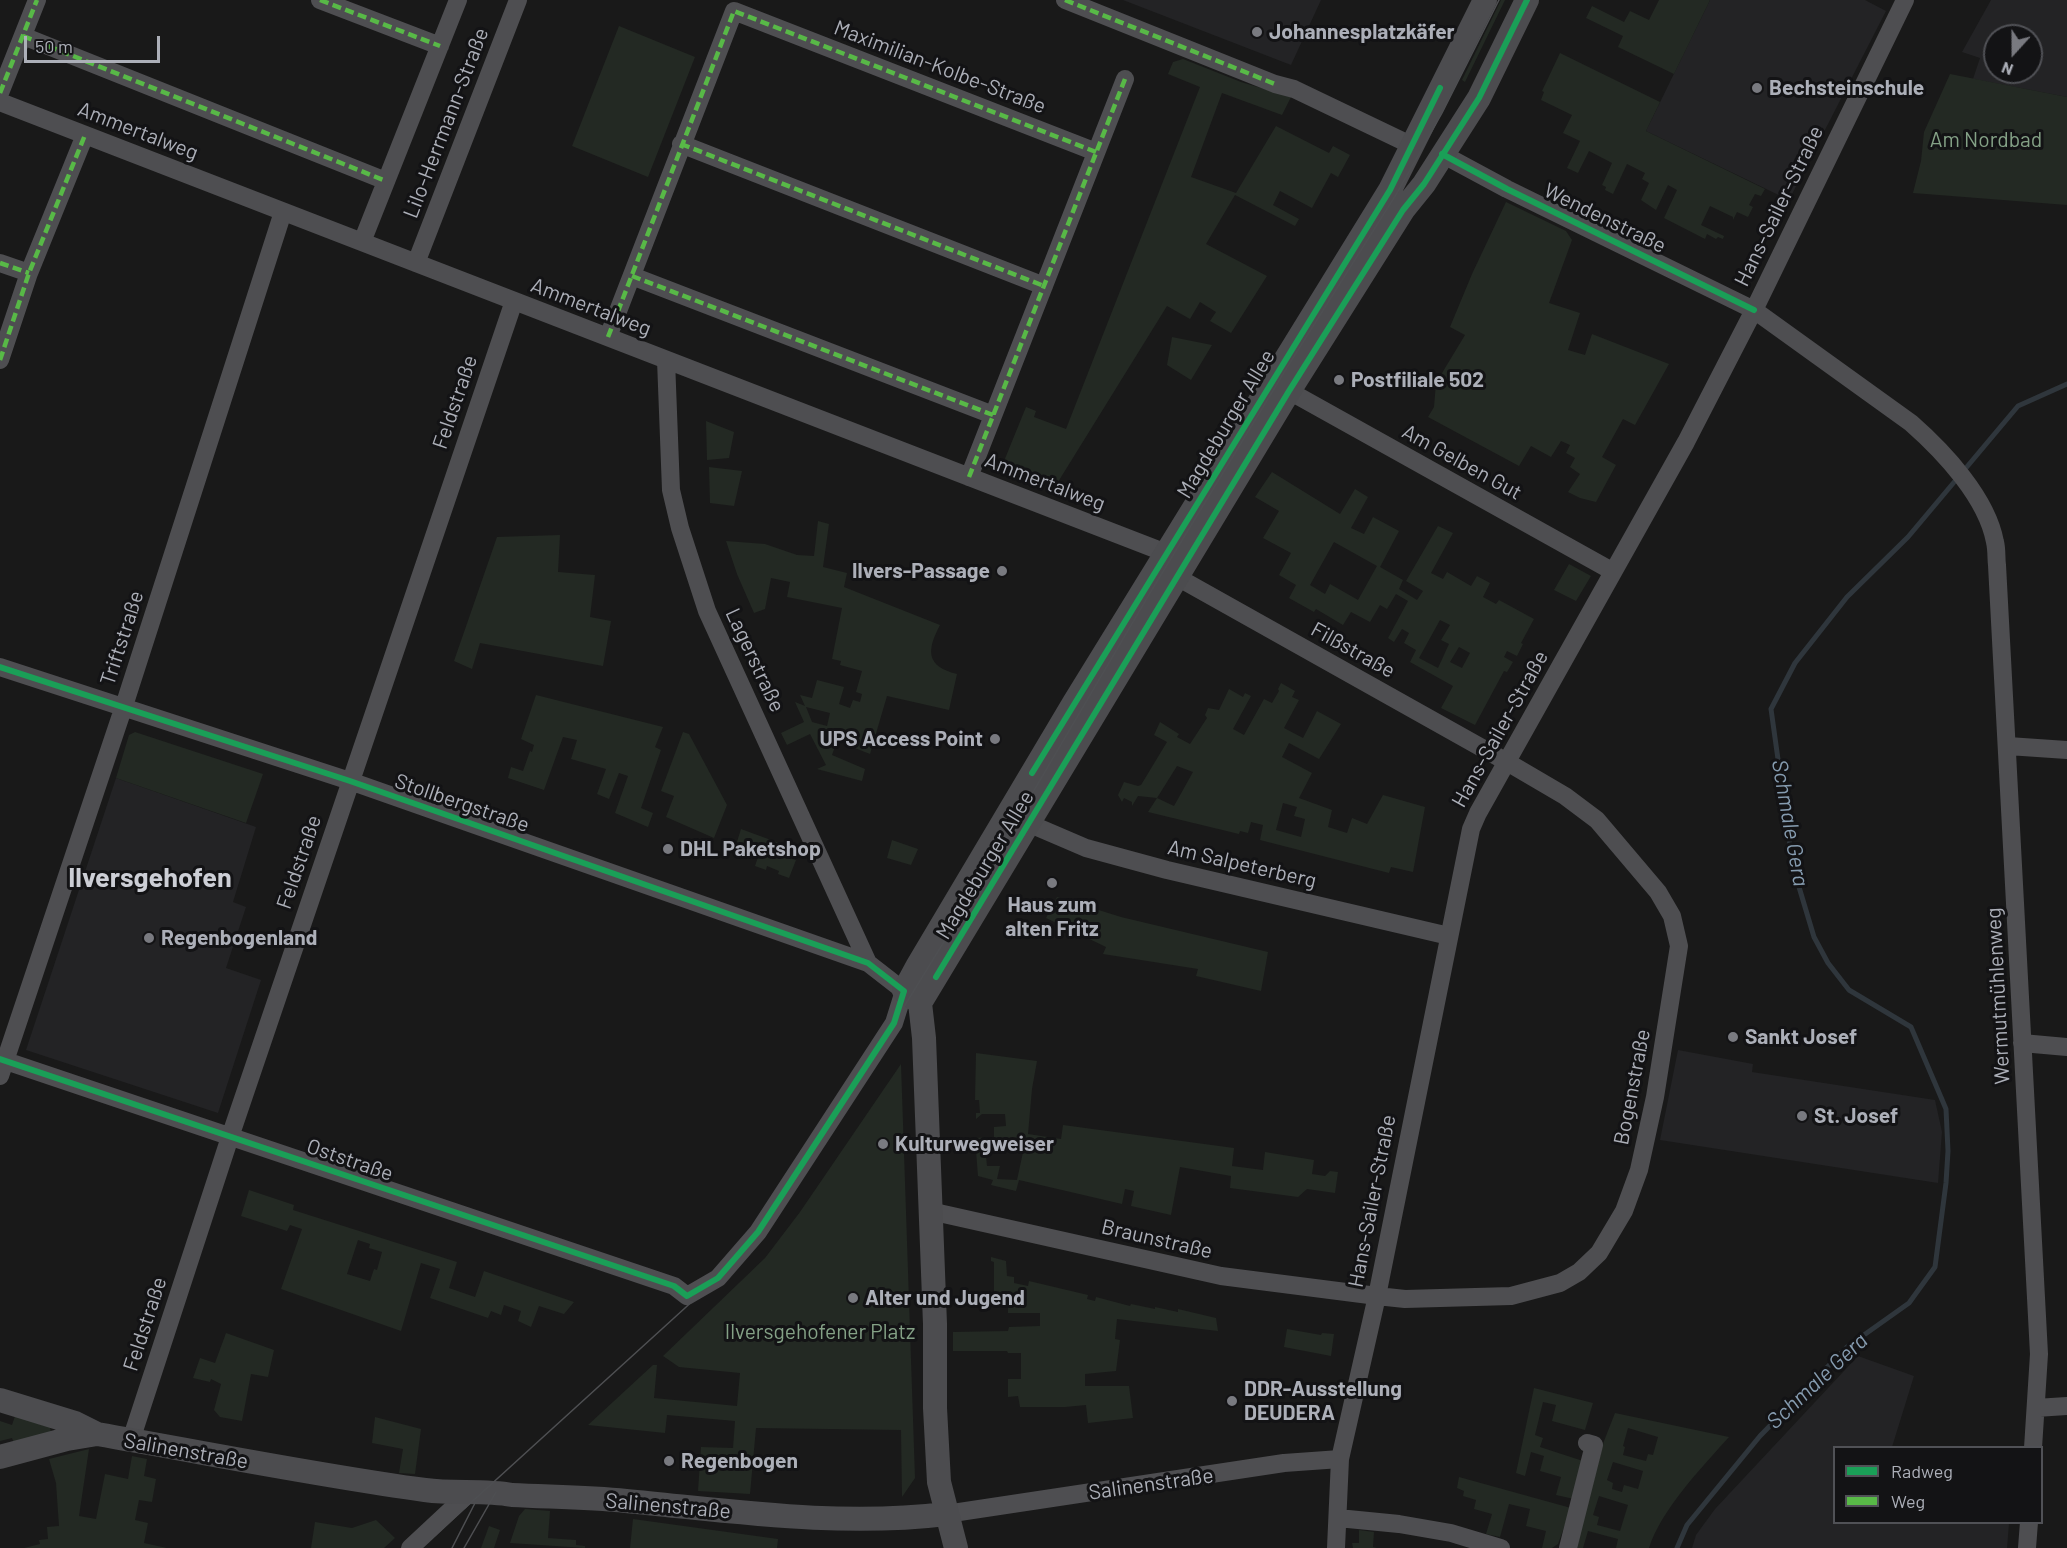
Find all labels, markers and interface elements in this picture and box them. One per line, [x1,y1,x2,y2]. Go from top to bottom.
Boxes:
street label: Maximilian-Kolbe-Straße [830,15,1050,119]
place label: Johannesplatzkäfer [1269,19,1455,45]
scale bar [27,24,164,62]
street label: Lilo-Herrmann-Straße [398,24,494,222]
north arrow [1983,24,2043,84]
marker: Johannesplatzkäfer [1250,25,1264,39]
text: 50 m [35,35,73,57]
text: N [1999,59,2015,80]
place label: Bechsteinschule [1769,75,1924,101]
marker: Bechsteinschule [1750,81,1764,95]
street label: Ammertalweg [74,97,202,165]
street label: Hans-Sailer-Straße [1729,122,1829,290]
park label: Am Nordbad [1930,127,2042,153]
street label: Wendenstraße [1540,178,1670,258]
street label: Ammertalweg [527,273,655,341]
street label: Magdeburger Allee [1172,345,1280,503]
street label: Feldstraße [427,352,483,452]
place label: Postfiliale 502 [1351,367,1484,393]
marker: Postfiliale 502 [1332,373,1346,387]
street label: Am Gelben Gut [1398,419,1526,505]
street label: Ammertalweg [981,448,1109,516]
place label: Ilvers-Passage [852,558,990,584]
marker: Ilvers-Passage [995,564,1009,578]
street label: Triftstraße [95,588,149,688]
street label: Lagerstraße [720,604,790,716]
street label: Filßstraße [1307,617,1399,683]
street label: Hans-Sailer-Straße [1446,646,1554,812]
place label: UPS Access Point [820,726,983,752]
marker: UPS Access Point [988,732,1002,746]
water label: Schmale Gera [1766,757,1814,889]
street label: Stollbergstraße [391,768,533,838]
street label: Magdeburger Allee [931,786,1039,944]
street label: Feldstraße [271,812,327,912]
street label: Am Salpeterberg [1165,835,1319,893]
place label: DHL Paketshop [680,836,821,862]
marker: DHL Paketshop [661,842,675,856]
district label: Ilversgehofen [68,862,232,894]
marker: Haus zum alten Fritz [1045,876,1059,890]
place label: Haus zum alten Fritz [1005,892,1099,942]
street label: Wermutmühlenweg [1981,907,2015,1085]
place label: Regenbogenland [161,925,317,951]
marker: Regenbogenland [142,931,156,945]
place label: Sankt Josef [1745,1024,1857,1050]
street label: Bogenstraße [1608,1027,1656,1147]
marker: Sankt Josef [1726,1030,1740,1044]
place label: St. Josef [1814,1103,1898,1129]
marker: St. Josef [1795,1109,1809,1123]
street label: Hans-Sailer-Straße [1343,1112,1401,1290]
place label: Kulturwegweiser [895,1131,1054,1157]
street label: Oststraße [303,1133,397,1187]
marker: Kulturwegweiser [876,1137,890,1151]
street label: Braunstraße [1099,1214,1215,1264]
street label: Feldstraße [118,1274,172,1374]
place label: Alter und Jugend [865,1285,1025,1311]
marker: Alter und Jugend [846,1291,860,1305]
park label: Ilversgehofener Platz [725,1319,915,1345]
water label: Schmale Gera [1761,1328,1873,1434]
place label: DDR-Ausstellung DEUDERA [1244,1376,1402,1426]
marker: DDR-Ausstellung DEUDERA [1225,1394,1239,1408]
street label: Salinenstraße [122,1428,250,1474]
legend [1833,1446,2043,1524]
place label: Regenbogen [681,1448,798,1474]
marker: Regenbogen [662,1454,676,1468]
text: Radweg [1891,1460,1953,1482]
street label: Salinenstraße [1087,1463,1215,1505]
street label: Salinenstraße [604,1488,732,1524]
text: Weg [1891,1490,1925,1512]

